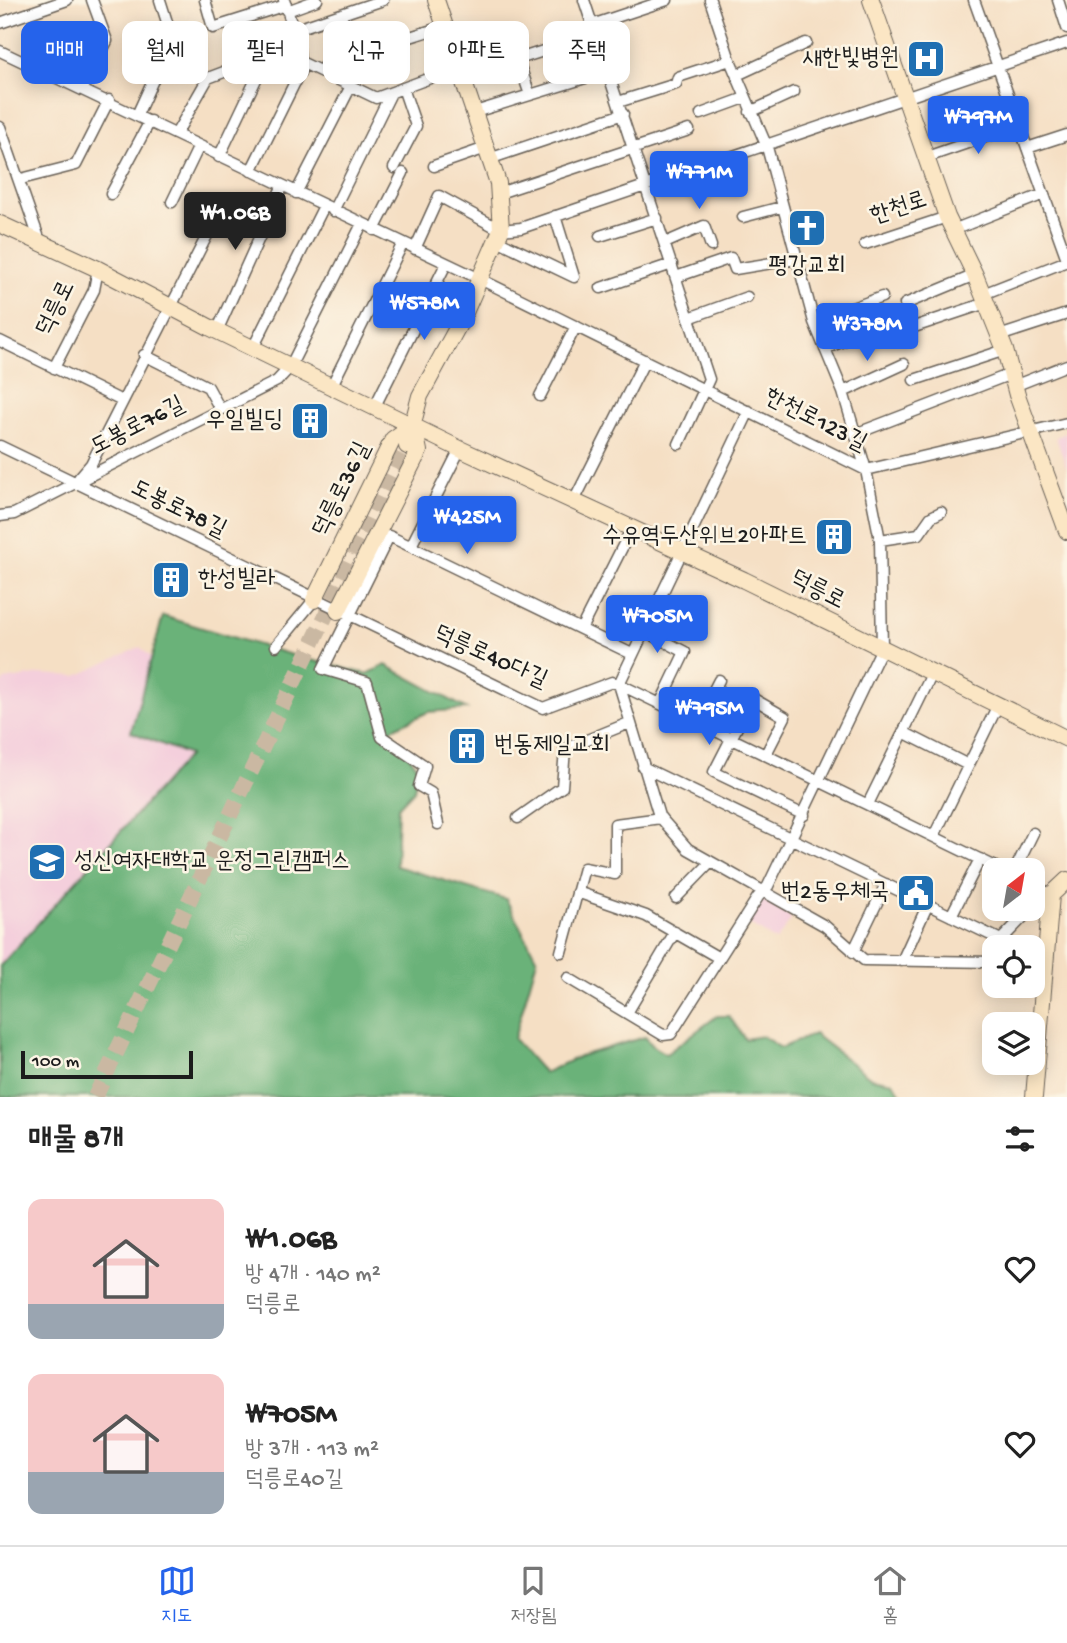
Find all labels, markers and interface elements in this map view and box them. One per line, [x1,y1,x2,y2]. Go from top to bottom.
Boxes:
chip: 매매 [21,21,108,84]
chip: 월세 [122,21,208,84]
chip: 필터 [222,21,309,84]
chip: 신규 [323,21,410,84]
chip: 아파트 [424,21,529,84]
chip: 주택 [543,21,630,84]
hospital icon: 새한빛병원 [905,38,947,80]
place label: 새한빛병원 [802,45,899,74]
pin: ₩797M [929,96,1027,156]
text: ₩797M [944,105,1012,132]
pin: ₩771M [650,152,748,211]
text: ₩771M [666,160,732,187]
street label: 한천로 [867,186,931,232]
pin: ₩1.06B [178,192,292,252]
text: ₩1.06B [200,201,270,228]
church icon: 평강교회 [786,207,828,249]
place label: 평강교회 [768,253,846,282]
street label: 덕릉로 [31,277,83,341]
pin: ₩578M [375,282,473,342]
text: ₩578M [389,291,459,318]
pin: ₩378M [818,304,916,363]
text: ₩378M [832,312,902,339]
street label: 한천로123길 [759,383,871,459]
street label: 도봉로76길 [86,391,190,463]
building icon: 우일빌딩 [289,400,331,442]
place label: 우일빌딩 [206,407,283,436]
street label: 덕릉로36길 [308,438,378,542]
street label: 도봉로78길 [125,474,231,546]
pin: ₩425M [418,496,516,556]
text: ₩425M [433,505,501,532]
building icon: 수유역두산위브2아파트 [813,516,855,558]
place label: 수유역두산위브2아파트 [602,523,807,552]
building icon: 한성빌라 [150,559,192,601]
street label: 덕릉로 [785,565,849,617]
place label: 한성빌라 [198,566,275,595]
pin: ₩705M [608,596,706,655]
text: ₩705M [622,604,692,631]
street label: 덕릉로40다길 [429,620,551,696]
pin: ₩795M [660,688,758,747]
text: ₩795M [675,696,743,723]
building icon: 번동제일교회 [446,725,488,767]
place label: 번동제일교회 [494,732,610,761]
school or university icon: 성신여자대학교 운정그린캠퍼스 [26,841,68,883]
place label: 성신여자대학교 운정그린캠퍼스 [74,848,350,877]
north arrow [982,858,1045,920]
map controls [982,858,1045,1075]
public building icon: 번2동우체국 [895,872,937,914]
place label: 번2동우체국 [781,879,889,908]
button: locate [982,935,1045,998]
button: layers [982,1012,1045,1075]
scale bar [21,1048,192,1080]
text: 100 m [32,1051,79,1074]
icon: filters [1001,1120,1039,1158]
text: 매물 8개 [28,1124,124,1159]
text: ₩1.06B [245,1224,336,1259]
icon: home [84,1227,168,1311]
icon: heart [1001,1250,1039,1288]
text: 방 4개 · 140 m² [245,1262,381,1289]
text: 덕릉로 [245,1292,301,1319]
text: ₩705M [245,1399,337,1434]
icon: home [84,1402,168,1486]
icon: heart [1001,1425,1039,1463]
text: 방 3개 · 113 m² [245,1437,379,1464]
text: 덕릉로40길 [245,1467,343,1494]
tab: 지도 [158,1562,196,1629]
tab: 저장됨 [511,1562,556,1629]
tab: 홈 [871,1562,909,1629]

